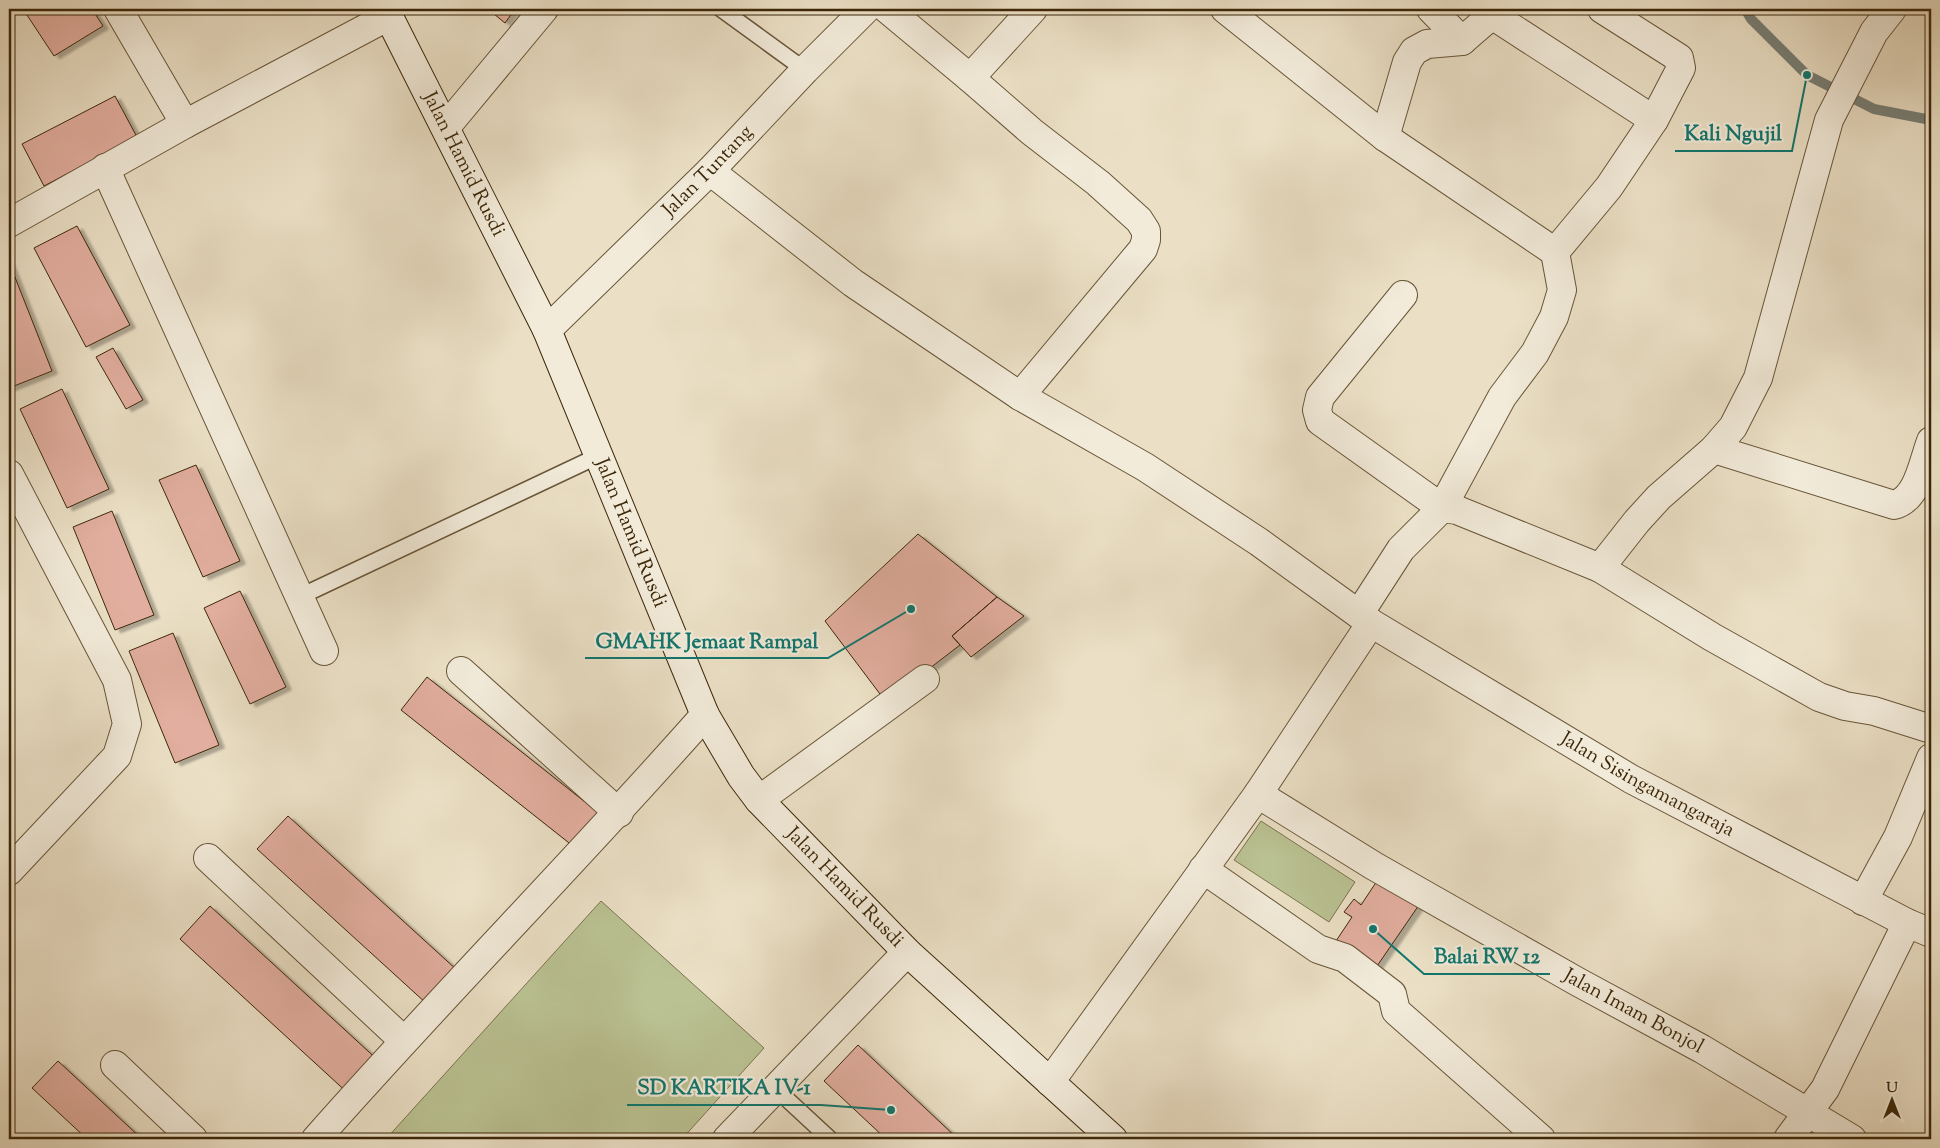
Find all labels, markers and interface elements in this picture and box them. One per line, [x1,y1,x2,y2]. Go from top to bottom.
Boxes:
street label: Jalan Hamid Rusdi [414,86,512,242]
callout: Kali Ngujil [1675,115,1792,151]
street label: Jalan Tuntang [655,119,760,225]
text: Kali Ngujil [1684,120,1782,150]
street label: Jalan Hamid Rusdi [586,453,674,612]
callout: GMAHK Jemaat Rampal [585,622,828,658]
text: GMAHK Jemaat Rampal [596,628,819,658]
street label: Jalan Sisingamangaraja [1554,725,1739,845]
street label: Jalan Hamid Rusdi [778,820,910,955]
callout: Balai RW 12 [1424,938,1550,974]
text: Balai RW 12 [1434,943,1540,973]
street label: Jalan Imam Bonjol [1557,961,1709,1062]
callout: SD KARTIKA IV-1 [627,1069,821,1105]
text: SD KARTIKA IV-1 [637,1074,812,1104]
north arrow [1868,1076,1918,1126]
text: U [1886,1079,1898,1099]

